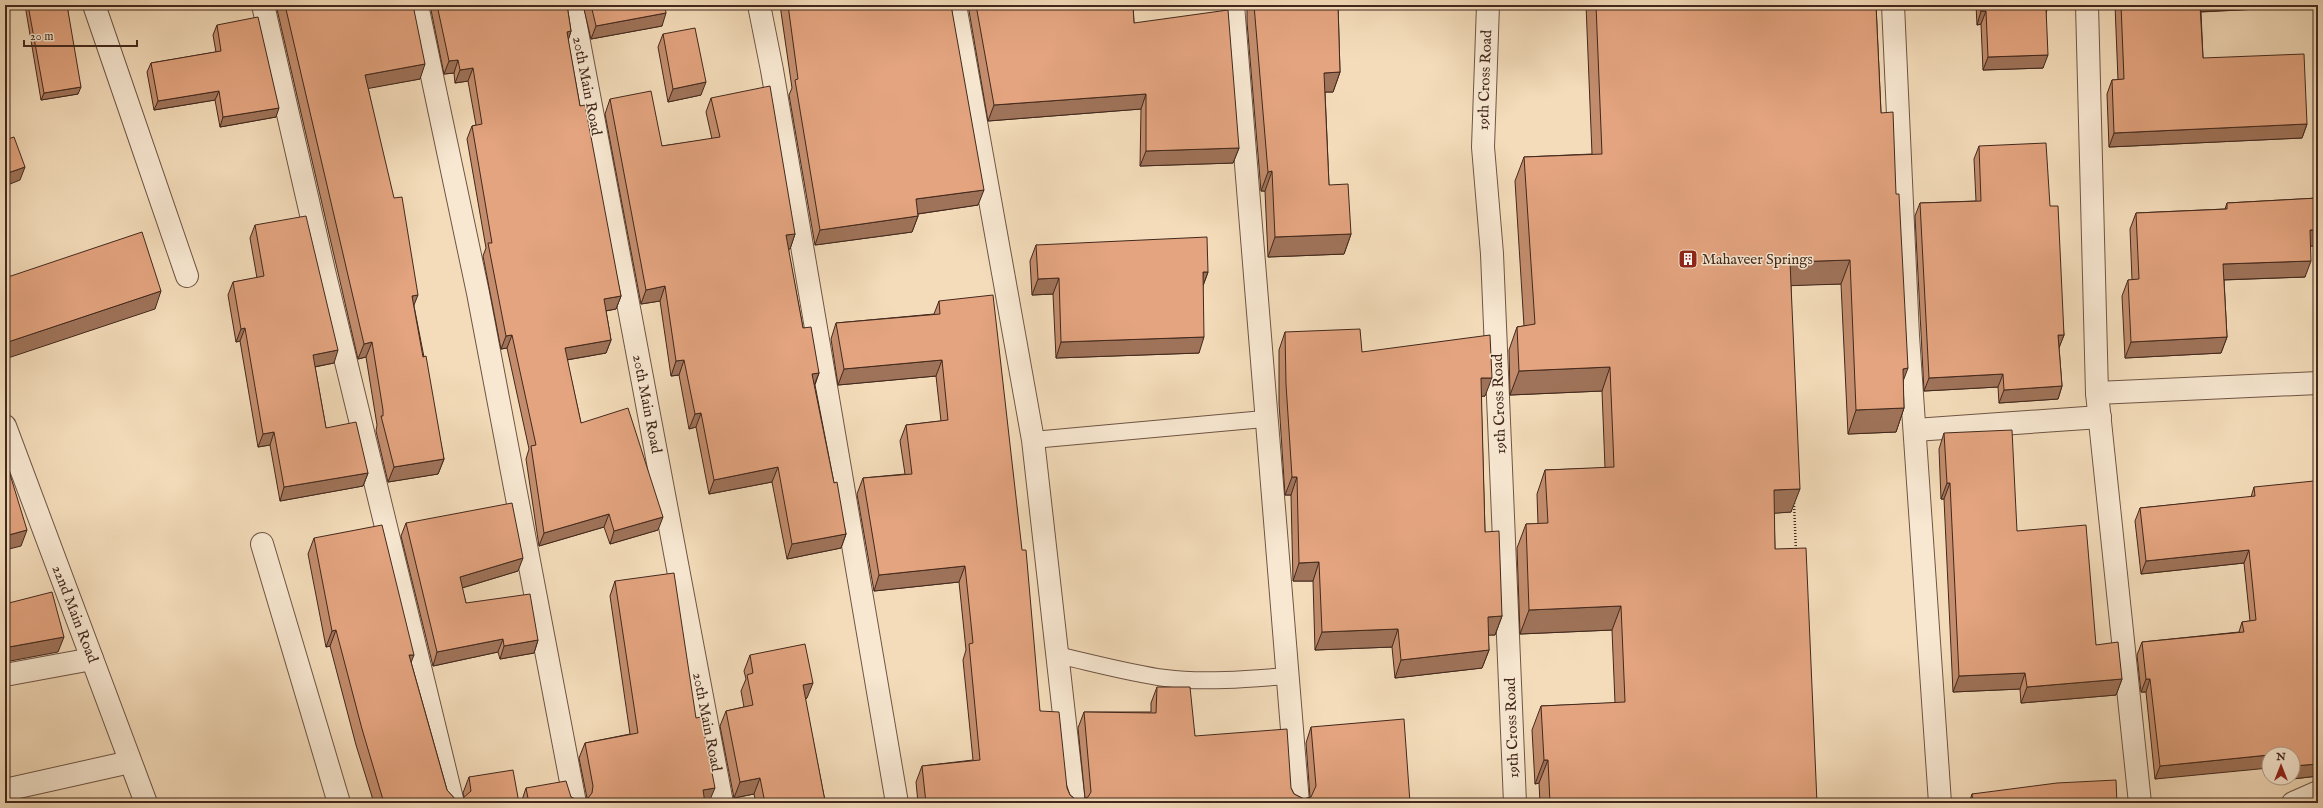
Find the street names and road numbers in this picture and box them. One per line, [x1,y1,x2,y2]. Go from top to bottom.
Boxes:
street label: 19th Cross Road [1474,28,1496,131]
street label: 20th Main Road [568,35,606,138]
street label: 19th Cross Road [1488,352,1510,455]
street label: 20th Main Road [628,353,666,456]
street label: 22nd Main Road [48,562,103,666]
street label: 20th Main Road [688,671,726,774]
street label: 19th Cross Road [1501,676,1523,779]

